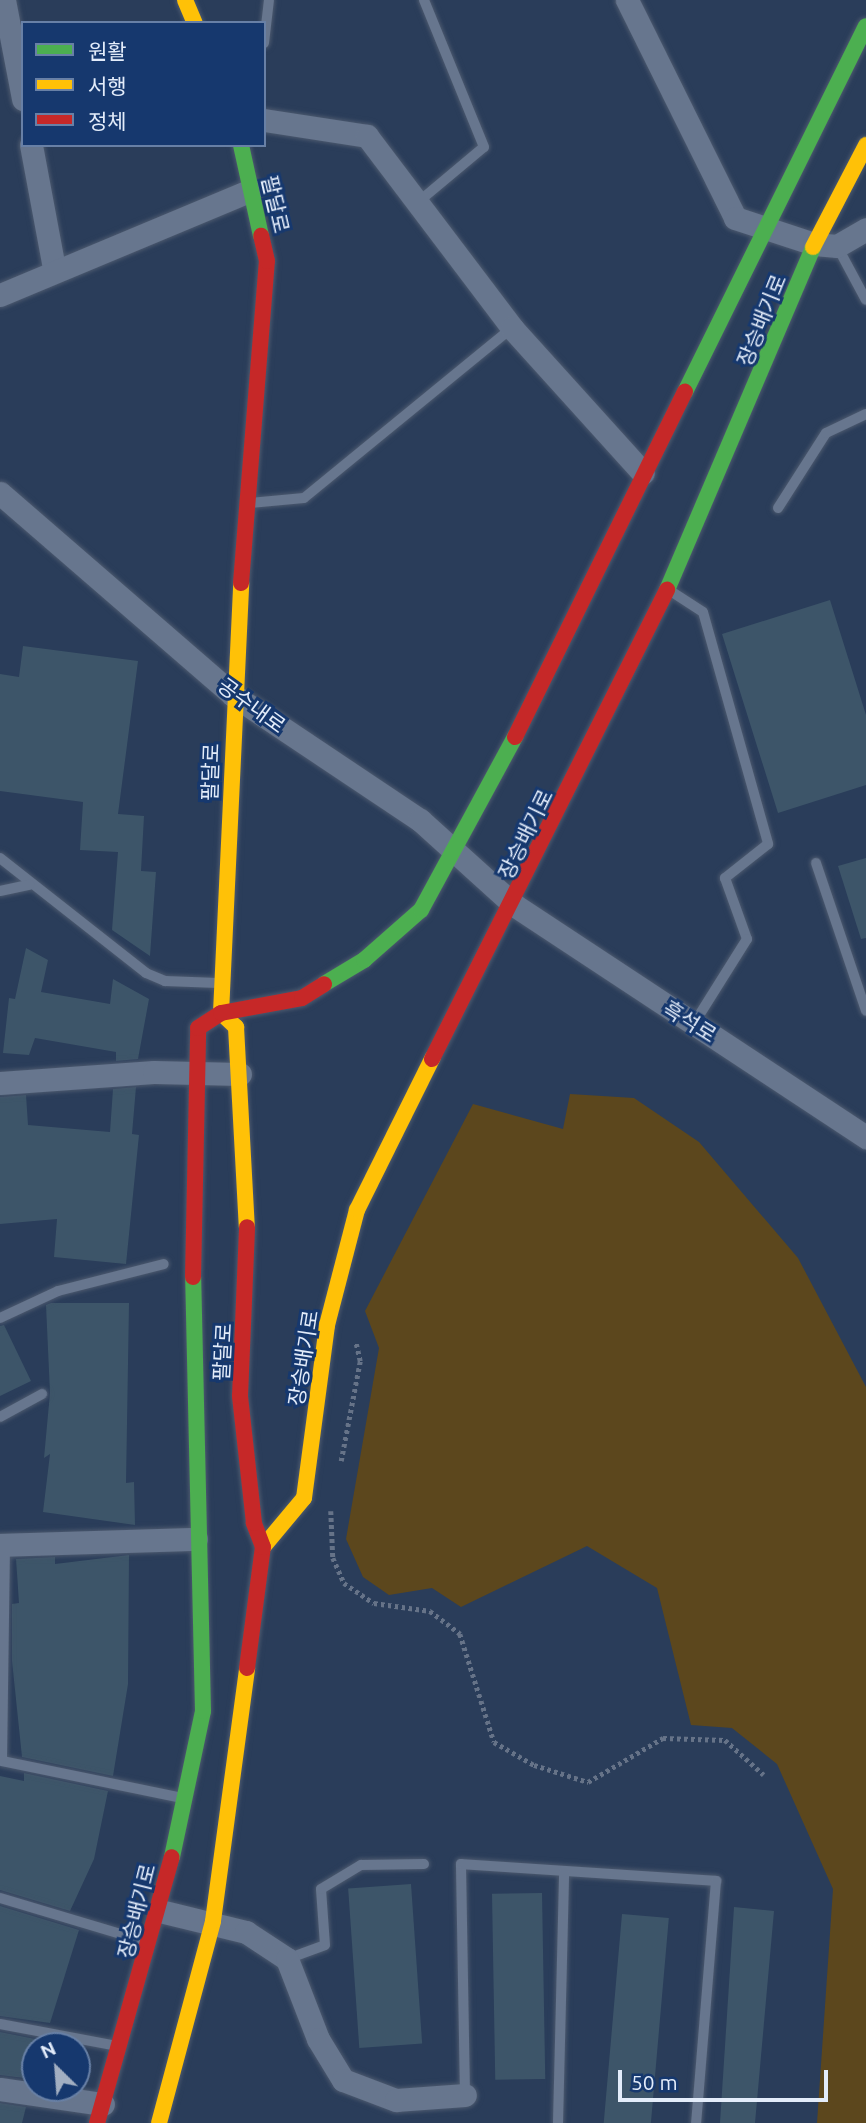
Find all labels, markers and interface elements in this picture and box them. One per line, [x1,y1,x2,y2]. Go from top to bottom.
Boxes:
legend [21,21,266,147]
text: 원활 [88,39,127,63]
text: 서행 [88,74,127,98]
text: 정체 [88,109,127,133]
street label: 팔달로 [257,173,295,235]
street label: 장승배기로 [731,270,791,370]
street label: 공수내로 [213,672,291,738]
street label: 팔달로 [196,743,224,801]
street label: 장승배기로 [493,785,557,883]
street label: 흑석로 [659,995,721,1047]
street label: 장승배기로 [283,1308,323,1408]
street label: 팔달로 [208,1322,236,1382]
street label: 장승배기로 [112,1861,160,1961]
north arrow [21,2032,91,2102]
text: N [37,2037,59,2063]
scale bar [621,2056,831,2100]
text: 50 m [631,2070,678,2094]

